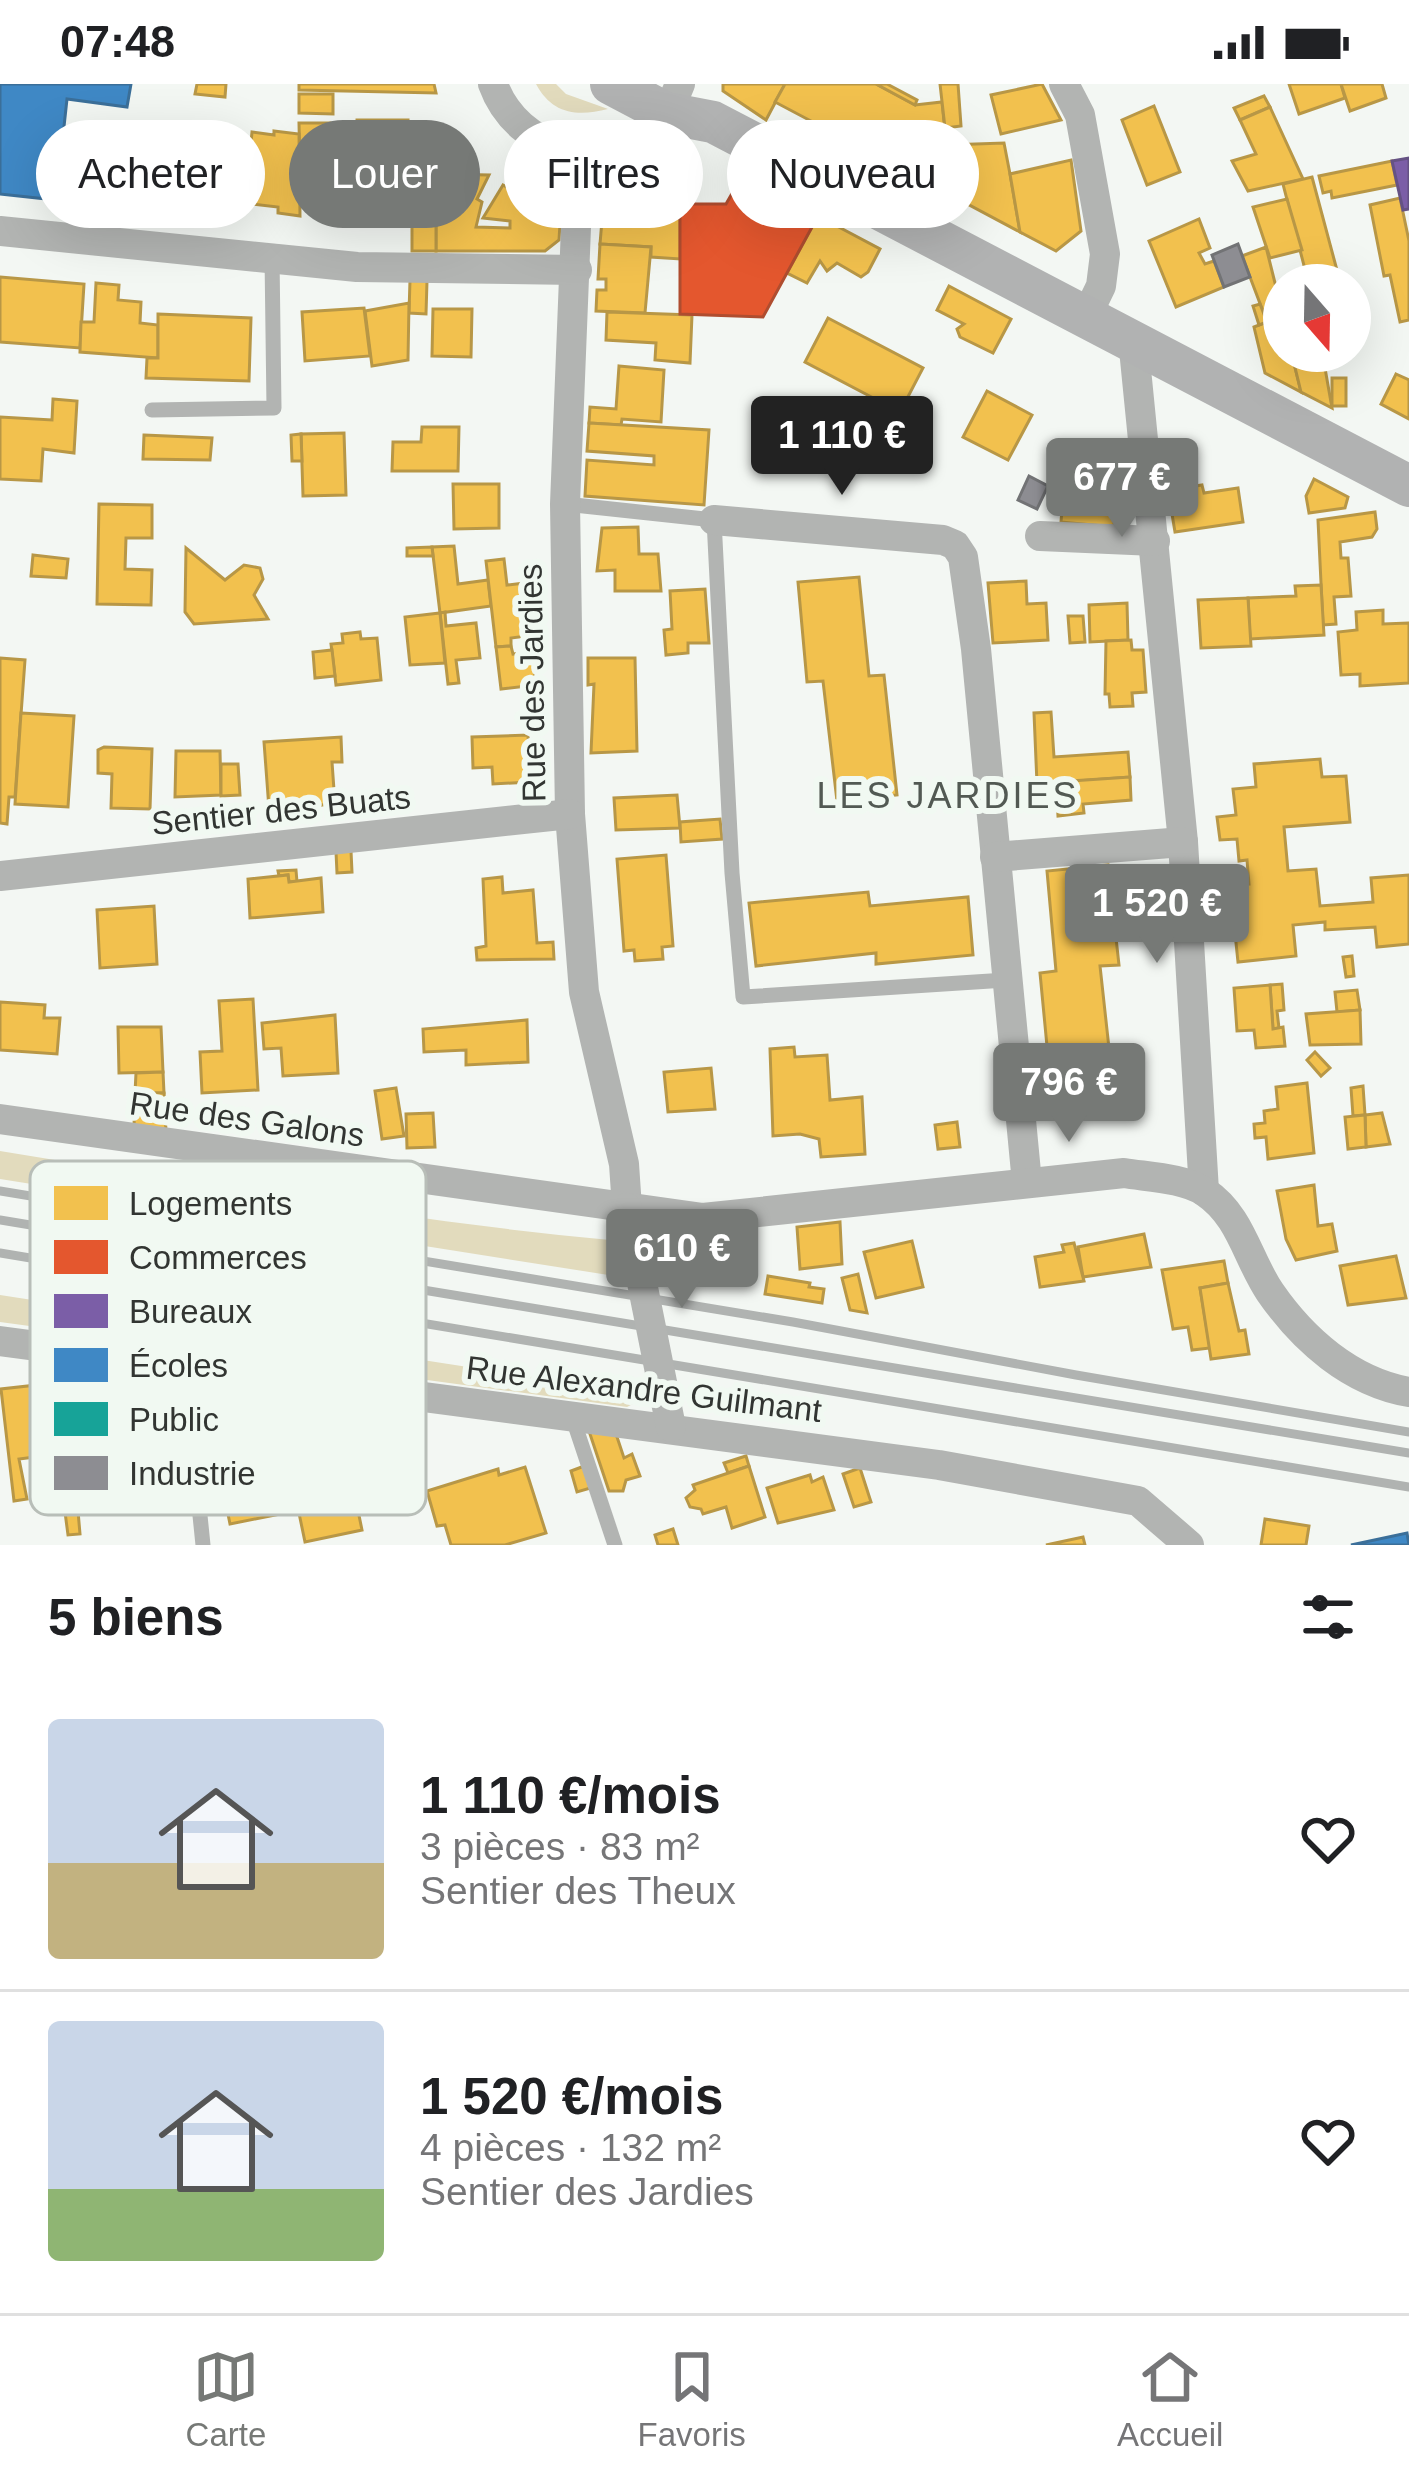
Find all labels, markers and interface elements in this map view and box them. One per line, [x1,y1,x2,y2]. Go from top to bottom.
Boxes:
text: 07:48 [60,16,175,67]
chip: Acheter [36,120,265,228]
chip: Louer [289,120,480,228]
chip: Filtres [504,120,703,228]
chip: Nouveau [727,120,979,228]
north arrow [1263,264,1371,372]
map controls [1263,264,1371,372]
pin: 1 110 € [731,396,953,498]
text: 1 110 € [778,413,906,456]
pin: 677 € [1038,438,1206,540]
text: 677 € [1073,455,1171,498]
street label: Rue des Jardies [511,563,553,803]
district label: LES JARDIES [816,775,1080,816]
street label: Sentier des Buats [150,778,412,842]
pin: 1 520 € [1046,864,1268,966]
text: 1 520 € [1092,881,1222,924]
pin: 796 € [985,1043,1153,1145]
text: 796 € [1020,1060,1118,1103]
street label: Rue des Galons [127,1084,367,1154]
legend [30,1161,426,1515]
text: Logements [129,1185,292,1222]
pin: 610 € [598,1209,766,1311]
text: 610 € [633,1226,731,1269]
text: Commerces [129,1239,307,1276]
text: Bureaux [129,1293,252,1330]
text: Écoles [129,1347,228,1384]
street label: Rue Alexandre Guilmant [464,1349,824,1429]
text: Public [129,1401,219,1438]
text: Industrie [129,1455,256,1492]
icon: filters [1295,1584,1361,1650]
text: 5 biens [48,1589,224,1646]
icon: home [144,1767,288,1911]
text: 1 110 €/mois [420,1767,721,1824]
icon: heart [1295,1806,1361,1872]
text: 3 pièces · 83 m² [420,1825,700,1868]
text: Sentier des Theux [420,1869,736,1912]
text: 1 520 €/mois [420,2068,723,2125]
icon: home [144,2069,288,2213]
icon: heart [1295,2108,1361,2174]
text: 4 pièces · 132 m² [420,2126,721,2169]
text: Sentier des Jardies [420,2170,754,2213]
tab: Carte [186,2344,266,2454]
tab: Favoris [638,2344,746,2454]
tab: Accueil [1117,2344,1223,2454]

